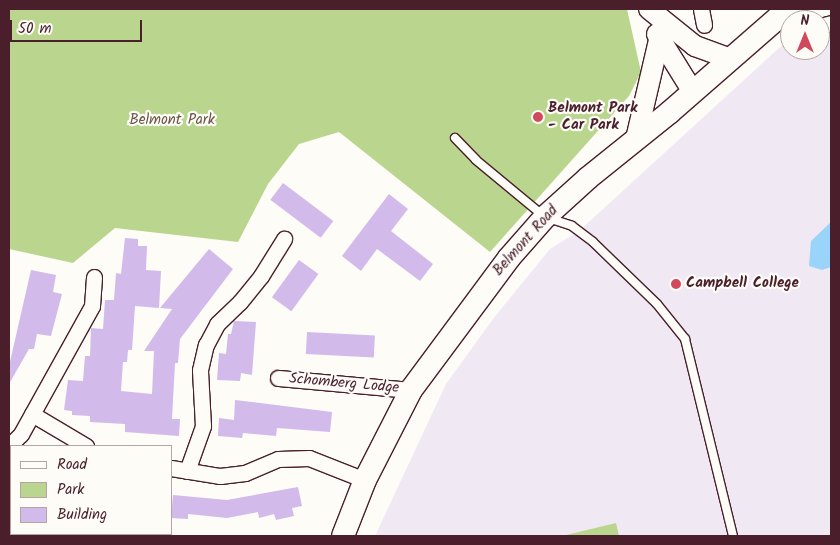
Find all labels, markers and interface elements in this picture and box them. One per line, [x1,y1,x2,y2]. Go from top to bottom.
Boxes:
scale bar [12,10,145,42]
north arrow [780,10,830,60]
text: N [801,10,809,32]
text: 50 m [18,17,52,41]
place label: Belmont Park - Car Park [548,99,637,134]
marker: Belmont Park - Car Park [532,111,544,123]
park label: Belmont Park [129,112,215,130]
street label: Belmont Road [490,202,562,280]
place label: Campbell College [686,275,799,293]
marker: Campbell College [670,278,682,290]
street label: Schomberg Lodge [288,370,400,398]
legend [10,445,172,535]
text: Road [57,453,87,477]
text: Park [57,478,84,502]
text: Building [57,503,107,527]

